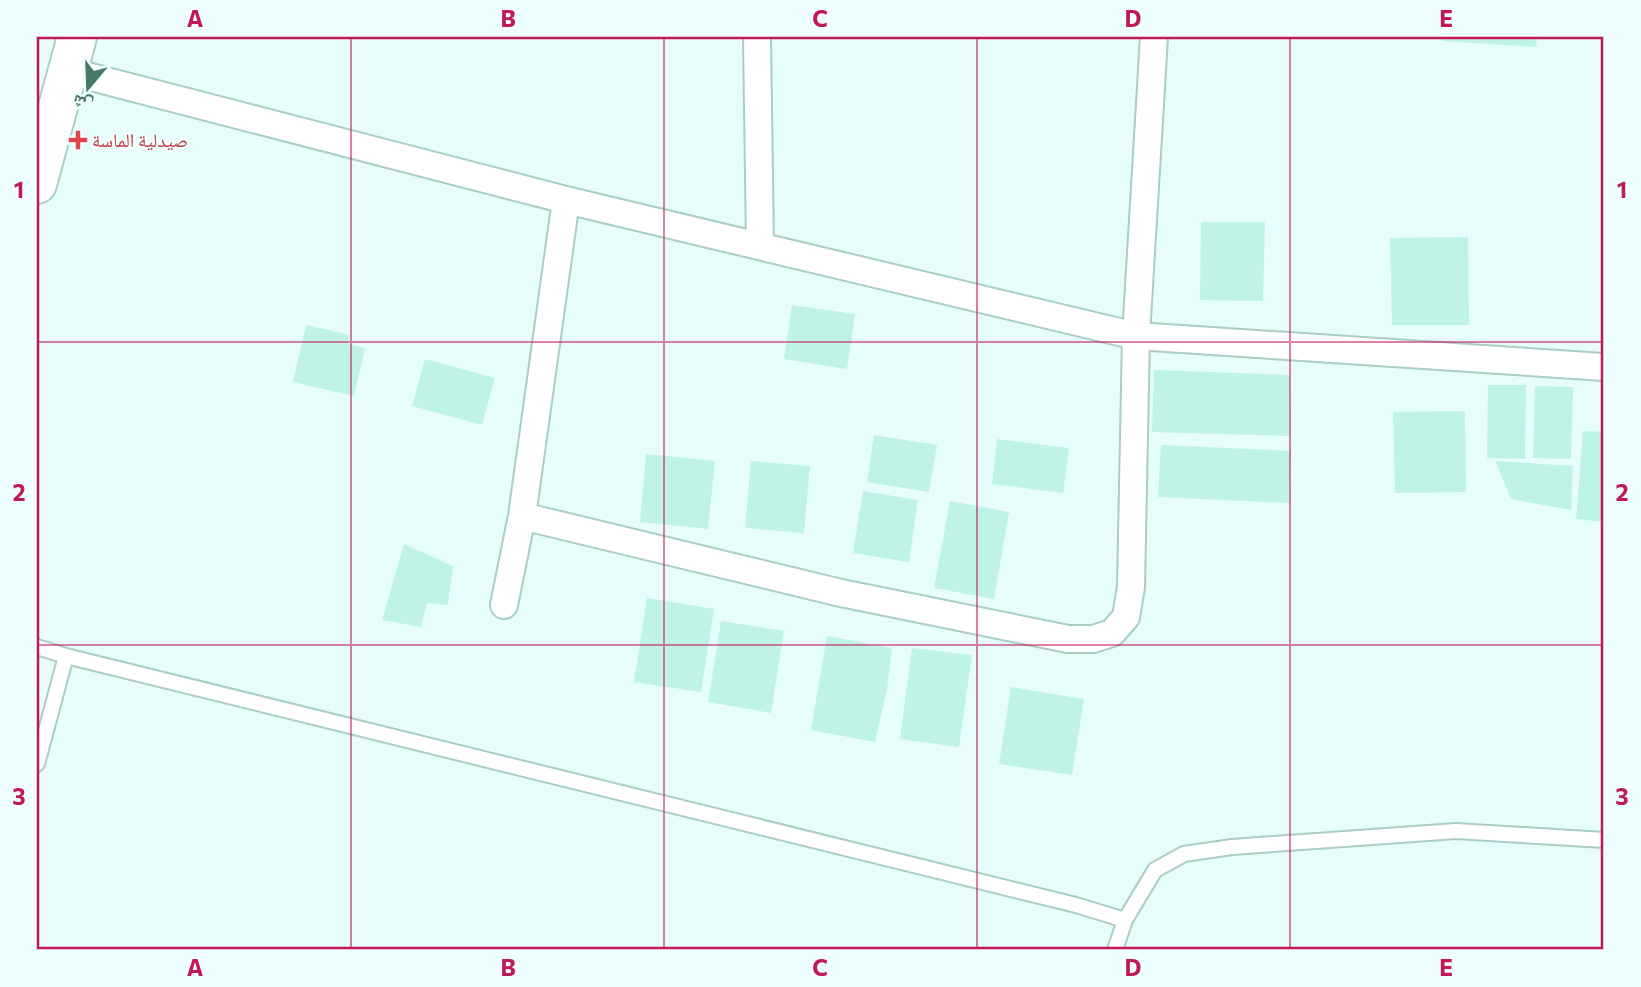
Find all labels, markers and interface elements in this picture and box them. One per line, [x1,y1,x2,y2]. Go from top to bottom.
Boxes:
text: A [187,4,204,32]
text: B [500,4,516,32]
text: C [812,4,828,32]
text: D [1125,4,1142,32]
text: E [1439,4,1453,32]
north arrow [52,52,122,122]
text: ش [69,89,96,119]
place label: صيدلية الماسة [92,128,188,151]
marker: صيدلية الماسة [70,132,86,148]
text: 1 [14,175,24,203]
text: 1 [1617,175,1627,203]
text: 2 [12,478,26,506]
text: 2 [1615,478,1629,506]
text: 3 [12,782,26,810]
text: 3 [1615,782,1629,810]
text: A [187,953,204,981]
text: B [500,953,516,981]
text: C [812,953,828,981]
text: D [1125,953,1142,981]
text: E [1439,953,1453,981]

